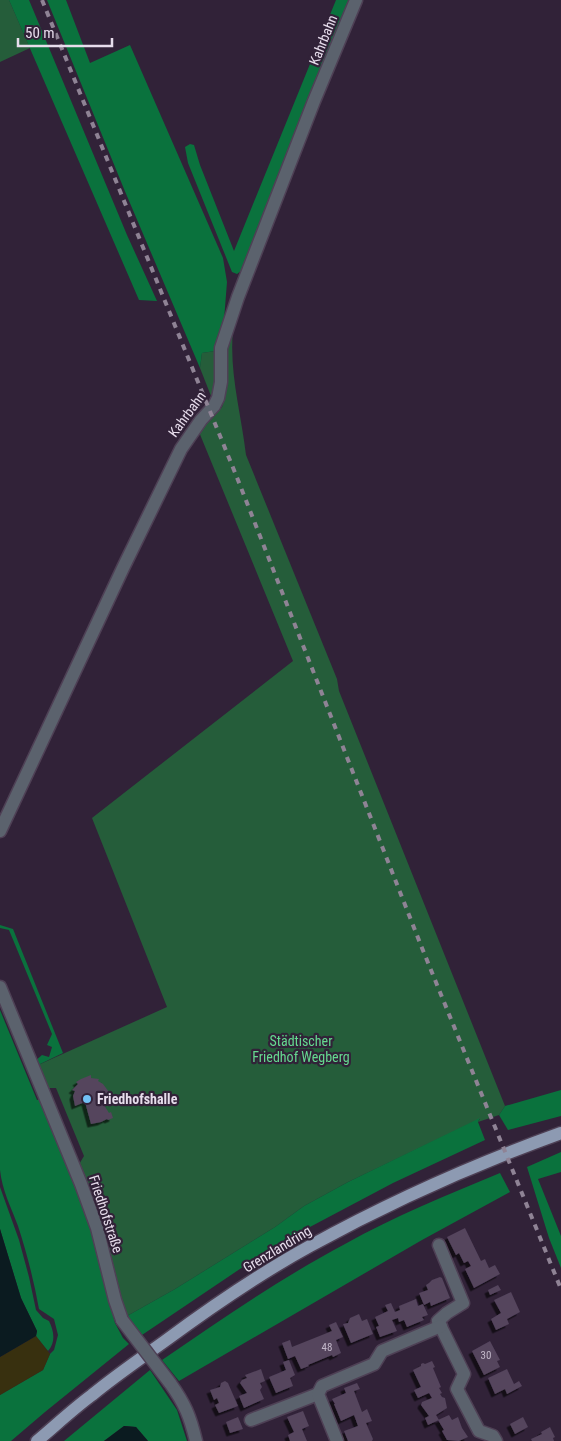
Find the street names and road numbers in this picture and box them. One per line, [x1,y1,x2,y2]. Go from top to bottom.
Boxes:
street label: Kahrbahn [306,13,340,67]
street label: Kahrbahn [165,388,209,440]
street label: Friedhofstraße [86,1173,126,1255]
street label: Grenzlandring [240,1222,314,1276]

